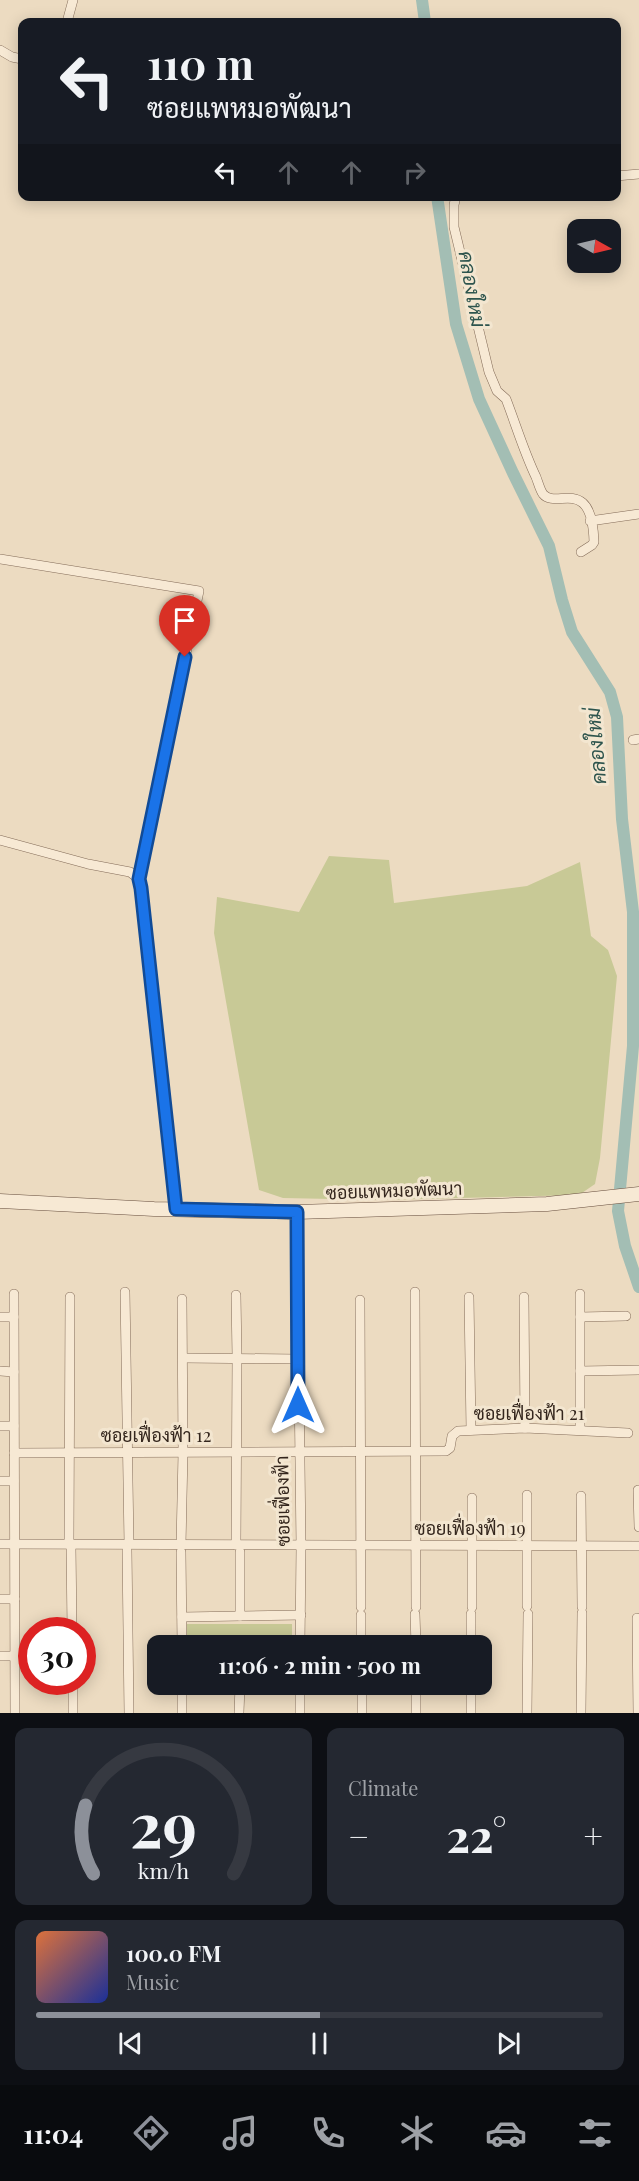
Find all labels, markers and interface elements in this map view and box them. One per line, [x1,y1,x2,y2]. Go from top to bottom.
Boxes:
text: 110 m [147,35,254,91]
icon: left [48,42,126,120]
text: ซอยแพหมอพัฒนา [147,89,352,125]
icon: left [209,156,242,189]
icon: ahead [272,156,305,189]
icon: ahead [335,156,368,189]
icon: right [398,156,431,189]
north arrow [567,219,621,273]
map controls [567,219,621,273]
water label: คลองใหม่ [453,248,494,330]
pin [159,595,210,657]
icon: arrive [168,604,201,637]
water label: คลองใหม่ [578,705,611,786]
street label: ซอยแพหมอพัฒนา [325,1176,463,1204]
position arrow [266,1373,330,1437]
street label: ซอยเฟื่องฟ้า 21 [474,1398,585,1425]
street label: ซอยเฟื่องฟ้า 12 [101,1420,211,1447]
street label: ซอยเฟื่องฟ้า [266,1455,295,1547]
street label: ซอยเฟื่องฟ้า 19 [414,1513,526,1540]
speed limit sign: 30 [18,1617,96,1695]
text: 11:06 · 2 min · 500 m [218,1650,421,1680]
text: Climate [348,1774,418,1801]
text: 29 [130,1780,197,1864]
text: 22° [447,1804,506,1864]
text: − [348,1813,369,1857]
text: + [584,1813,603,1857]
text: km/h [138,1856,190,1884]
text: 100.0 FM [126,1938,221,1968]
text: Music [126,1968,179,1995]
icon: previous [114,2027,147,2060]
icon: pause [303,2027,336,2060]
icon: next [492,2027,525,2060]
icon: directions [130,2112,172,2154]
icon: music [219,2112,261,2154]
icon: phone [307,2112,349,2154]
icon: climate [396,2112,438,2154]
icon: car [485,2112,527,2154]
icon: filters [574,2112,616,2154]
text: 11:04 [23,2115,83,2151]

